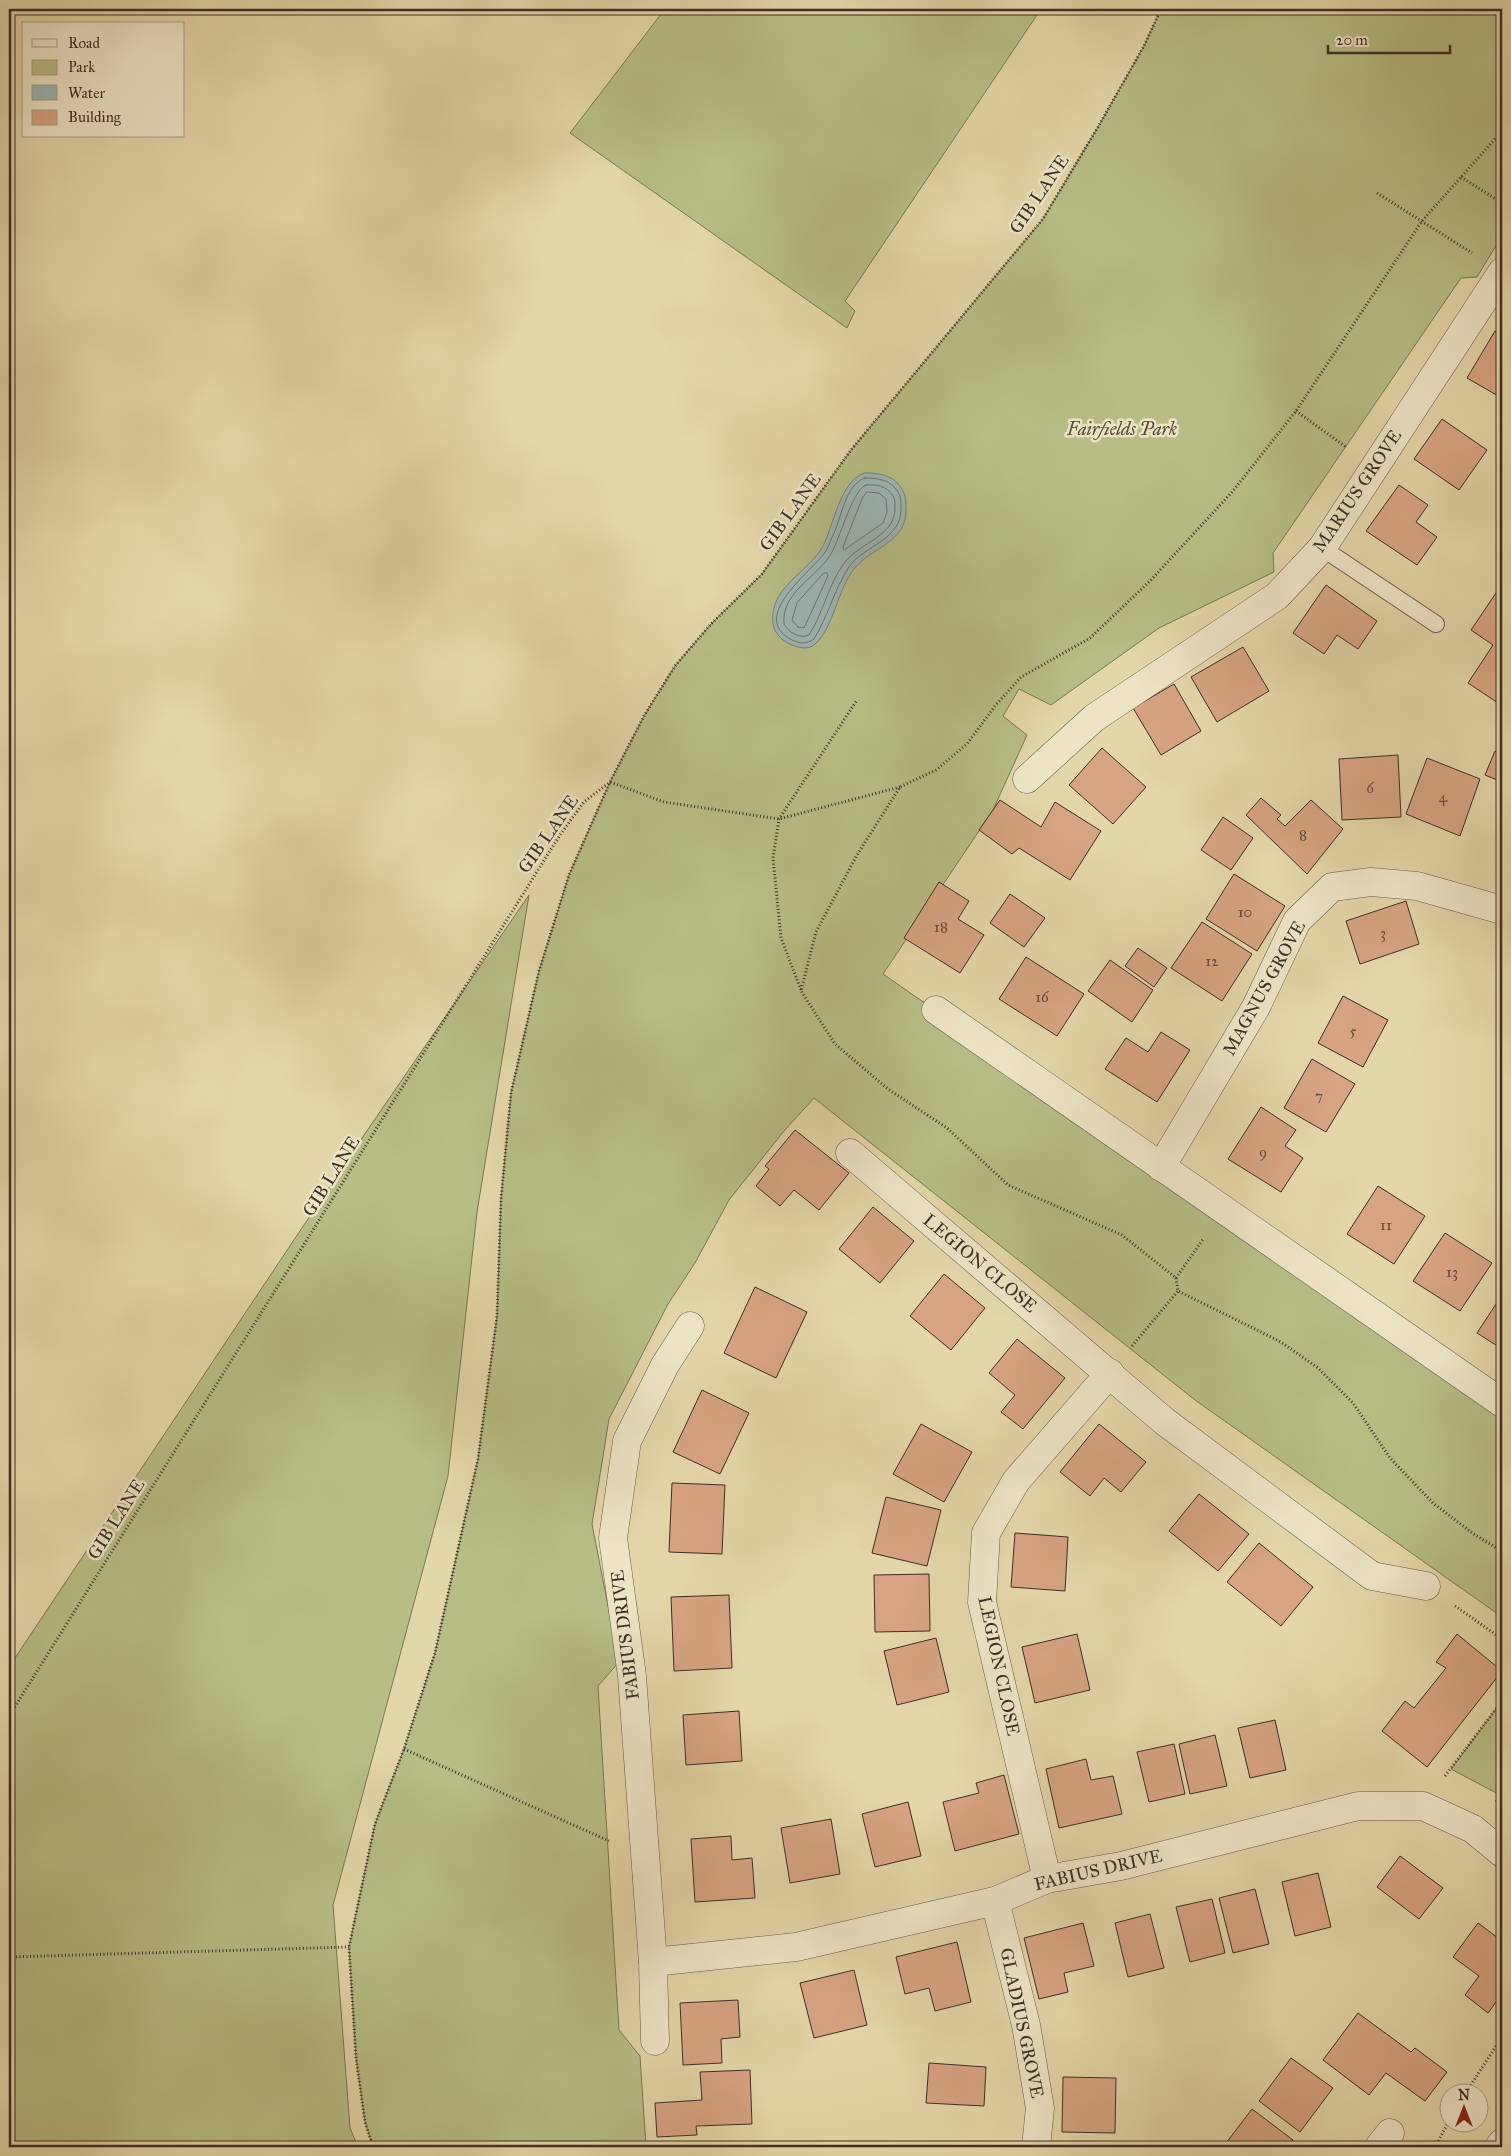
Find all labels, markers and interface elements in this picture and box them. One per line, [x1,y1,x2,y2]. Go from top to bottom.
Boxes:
legend [22,22,185,138]
scale bar [1328,22,1451,54]
text: 20 m [1336,31,1368,49]
text: Road [68,34,100,52]
text: Park [68,58,95,76]
text: Water [68,84,105,102]
text: Building [68,108,122,126]
street label: GIB LANE [1005,150,1074,238]
park label: Fairfields Park [1066,418,1177,440]
street label: MARIUS GROVE [1308,425,1406,557]
street label: GIB LANE [754,469,826,555]
house number: 6 [1366,779,1375,797]
house number: 4 [1439,788,1448,806]
street label: GIB LANE [513,790,583,877]
house number: 8 [1299,826,1307,844]
house number: 10 [1238,903,1252,921]
street label: MAGNUS GROVE [1218,917,1310,1059]
house number: 18 [934,918,948,936]
house number: 3 [1380,924,1386,942]
house number: 12 [1205,952,1219,970]
house number: 16 [1035,988,1050,1006]
house number: 5 [1350,1022,1357,1040]
house number: 7 [1315,1087,1323,1105]
street label: GIB LANE [298,1132,364,1220]
house number: 9 [1259,1143,1267,1161]
street label: LEGION CLOSE [919,1209,1042,1317]
house number: 11 [1380,1216,1392,1234]
house number: 13 [1446,1263,1458,1281]
street label: GIB LANE [83,1475,149,1563]
street label: FABIUS DRIVE [606,1569,644,1701]
street label: LEGION CLOSE [973,1594,1025,1738]
street label: FABIUS DRIVE [1032,1845,1164,1895]
street label: GLADIUS GROVE [995,1946,1049,2100]
north arrow [1438,2084,1488,2134]
text: N [1458,2087,1470,2104]

